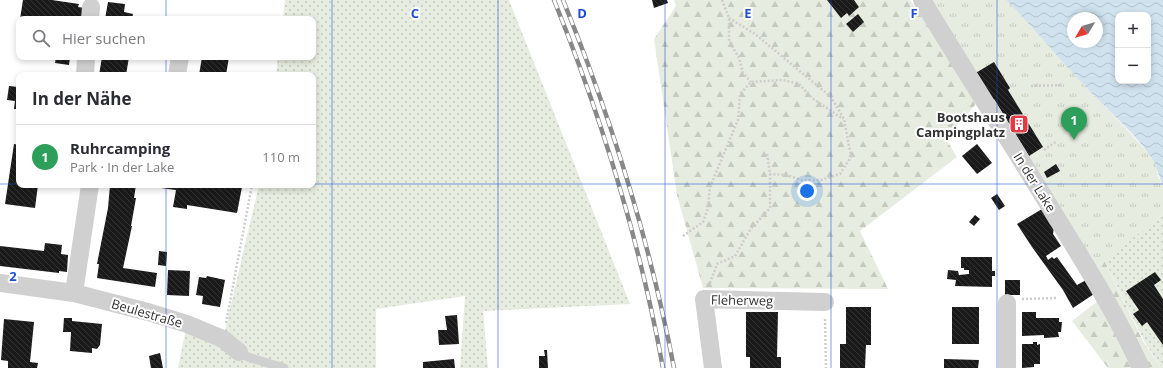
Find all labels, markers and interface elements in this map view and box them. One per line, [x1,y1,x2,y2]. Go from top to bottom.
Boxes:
text: C [411,4,419,22]
text: D [577,4,587,22]
text: E [744,4,752,22]
text: F [910,4,918,22]
north arrow [1067,12,1103,48]
map controls [1115,12,1151,84]
button: + [1115,12,1151,48]
search box [16,16,316,60]
icon: search [30,27,52,49]
text: Hier suchen [62,28,146,48]
button: − [1115,48,1151,84]
text: In der Nähe [32,87,131,110]
pin: 1 [1061,107,1087,140]
place label: Bootshaus Campingplatz [916,108,1005,141]
building icon: Bootshaus Campingplatz [1008,113,1030,135]
text: Ruhrcamping [70,138,170,158]
text: 1 [41,148,49,166]
text: 110 m [262,148,300,166]
street label: In der Lake [1010,149,1060,215]
text: Park · In der Lake [70,158,174,176]
your location [797,181,817,201]
text: 2 [9,267,17,285]
street label: Fleherweg [711,290,773,310]
street label: Beulestraße [109,294,185,332]

